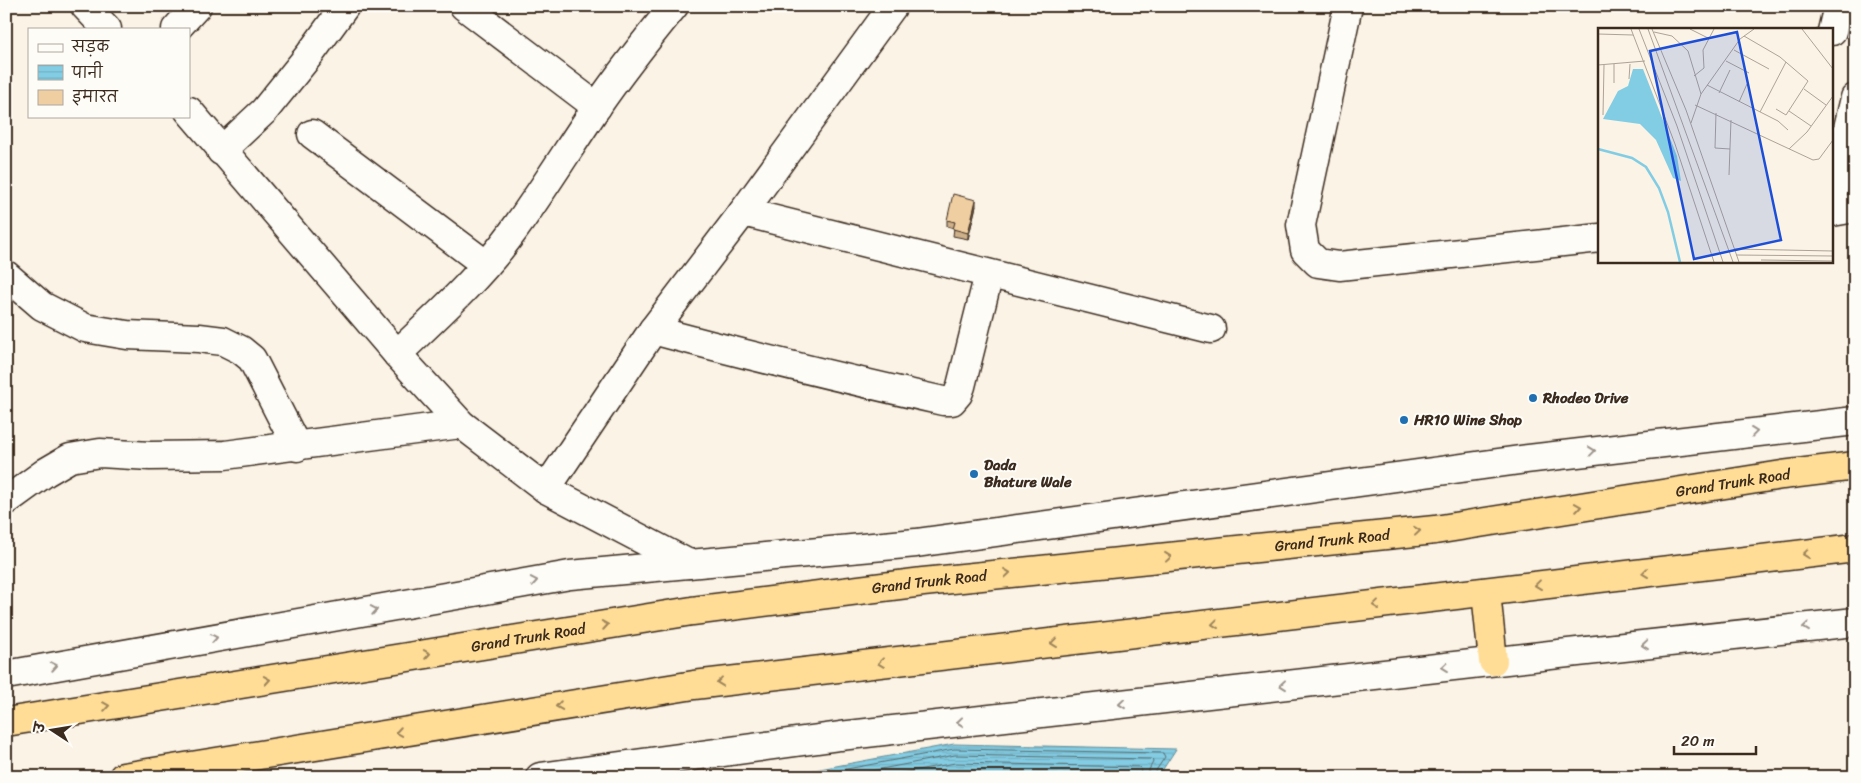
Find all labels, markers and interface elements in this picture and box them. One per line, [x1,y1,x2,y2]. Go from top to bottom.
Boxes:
legend [28,28,190,118]
inset map [1598,28,1834,262]
text: सड़क [71,34,110,60]
text: पानी [71,60,104,86]
text: इमारत [72,84,119,110]
place label: Rhodeo Drive [1542,385,1629,411]
marker: Rhodeo Drive [1527,392,1539,404]
place label: HR10 Wine Shop [1413,407,1522,433]
marker: HR10 Wine Shop [1398,414,1410,426]
one-way arrow [1750,427,1758,438]
one-way arrow [1589,446,1597,457]
place label: Dada Bhature Wale [984,452,1072,495]
street label: Grand Trunk Road [1674,461,1793,505]
marker: Dada Bhature Wale [968,468,980,480]
one-way arrow [1573,503,1582,513]
street label: Grand Trunk Road [1273,522,1392,559]
one-way arrow [1413,526,1421,537]
one-way arrow [1802,548,1810,559]
one-way arrow [1165,552,1173,563]
street label: Grand Trunk Road [870,562,989,601]
one-way arrow [1641,567,1649,578]
one-way arrow [1003,568,1011,579]
one-way arrow [530,577,539,587]
one-way arrow [1534,580,1542,590]
one-way arrow [1372,599,1380,610]
one-way arrow [370,605,379,615]
street label: Grand Trunk Road [469,615,588,660]
one-way arrow [1211,618,1219,629]
one-way arrow [600,620,609,630]
one-way arrow [1802,622,1810,633]
one-way arrow [210,634,219,644]
one-way arrow [1049,637,1057,648]
one-way arrow [1640,639,1648,650]
one-way arrow [423,649,431,659]
one-way arrow [877,657,885,668]
one-way arrow [1441,661,1449,672]
one-way arrow [50,662,59,672]
one-way arrow [262,675,271,685]
one-way arrow [716,676,724,687]
one-way arrow [1279,679,1287,690]
one-way arrow [1118,698,1126,709]
one-way arrow [102,701,111,711]
one-way arrow [555,701,564,711]
north arrow [28,706,78,756]
one-way arrow [956,716,964,727]
text: उ [26,719,53,737]
scale bar [1674,723,1756,755]
one-way arrow [395,727,403,737]
text: 20 m [1681,728,1715,754]

